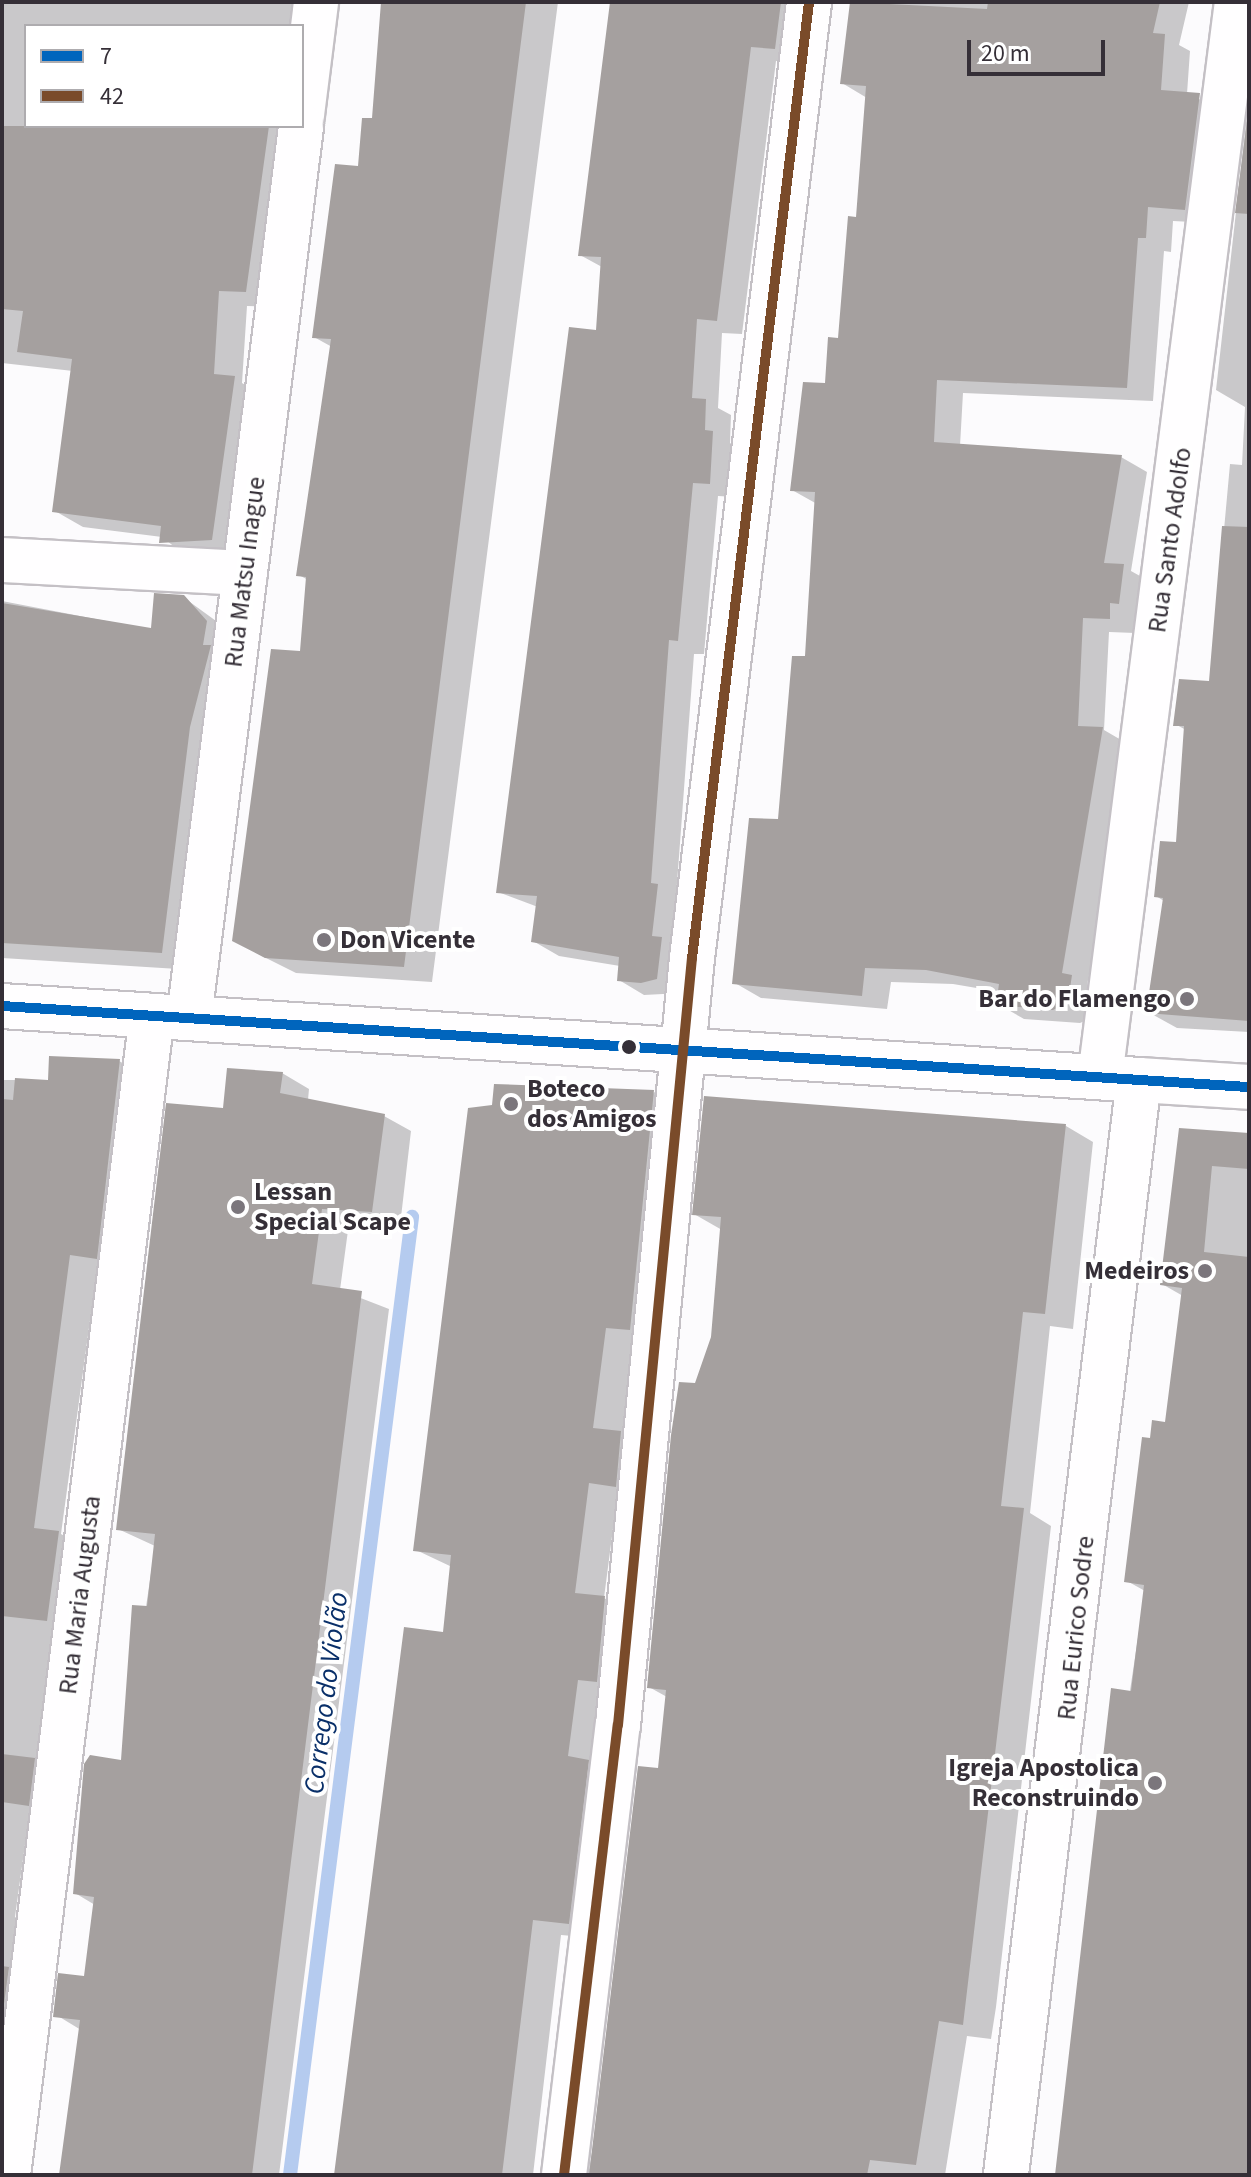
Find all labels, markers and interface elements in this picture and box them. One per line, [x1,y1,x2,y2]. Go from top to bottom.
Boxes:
legend [24,24,304,128]
scale bar [971,24,1109,74]
text: 20 m [981,36,1030,71]
text: 7 [100,39,112,74]
text: 42 [100,79,124,114]
street label: Rua Santo Adolfo [1142,445,1198,635]
street label: Rua Matsu Inague [218,475,272,669]
place label: Don Vicente [340,924,475,956]
marker: Don Vicente [315,931,333,949]
place label: Bar do Flamengo [978,983,1171,1015]
marker: Bar do Flamengo [1178,990,1196,1008]
unlabelled marker [621,1039,637,1055]
place label: Boteco dos Amigos [527,1073,657,1134]
marker: Boteco dos Amigos [502,1095,520,1113]
place label: Lessan Special Scape [254,1176,411,1238]
marker: Lessan Special Scape [229,1198,247,1216]
place label: Medeiros [1084,1255,1189,1287]
marker: Medeiros [1196,1262,1214,1280]
street label: Rua Maria Augusta [52,1494,108,1696]
street label: Rua Eurico Sodre [1051,1534,1101,1722]
water label: Corrego do Violão [297,1590,355,1796]
place label: Igreja Apostolica Reconstruindo [948,1752,1139,1814]
marker: Igreja Apostolica Reconstruindo [1146,1774,1164,1792]

